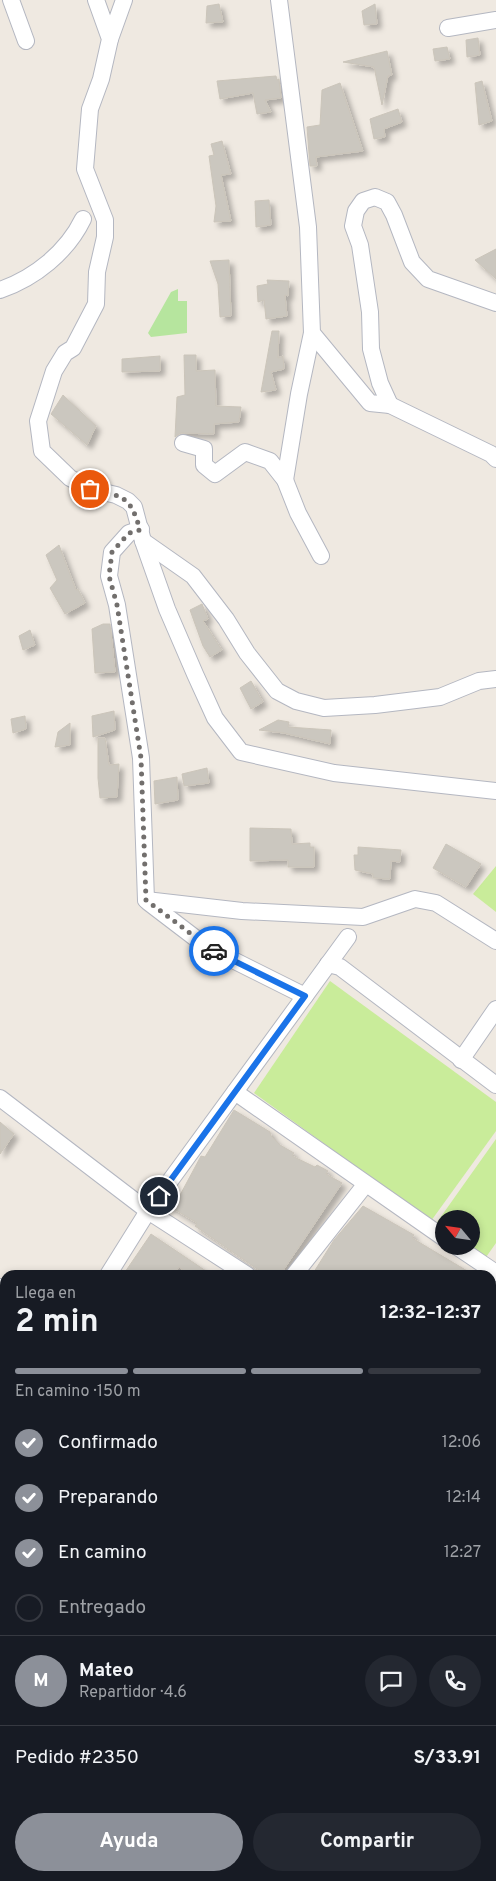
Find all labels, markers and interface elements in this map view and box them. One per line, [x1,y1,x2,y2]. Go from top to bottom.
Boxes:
pin [69,468,111,510]
icon: bag [76,475,104,503]
courier [189,926,239,976]
icon: car [200,937,228,965]
pin [138,1175,180,1217]
icon: home [145,1182,173,1210]
north arrow [435,1210,480,1255]
map controls [435,1210,480,1255]
text: Llega en [15,1284,76,1304]
text: 12:32–12:37 [380,1301,481,1325]
text: 2 min [15,1303,99,1343]
text: En camino · 150 m [15,1382,141,1402]
icon: check [15,1429,43,1457]
text: Confirmado [58,1431,158,1455]
text: 12:06 [442,1433,481,1453]
icon: check [15,1484,43,1512]
text: Preparando [58,1486,158,1510]
text: 12:14 [446,1488,481,1508]
icon: check [15,1539,43,1567]
text: En camino [58,1541,147,1565]
text: 12:27 [444,1543,481,1563]
text: Entregado [58,1596,146,1620]
button: chat [365,1655,417,1707]
button: phone [429,1655,481,1707]
text: Mateo [79,1659,134,1683]
text: M [33,1669,49,1693]
text: Repartidor · 4.6 [79,1683,187,1703]
text: Pedido #2350 [15,1746,139,1770]
text: S/33.91 [414,1746,481,1770]
button: Ayuda [15,1813,243,1871]
button: Compartir [253,1813,481,1871]

